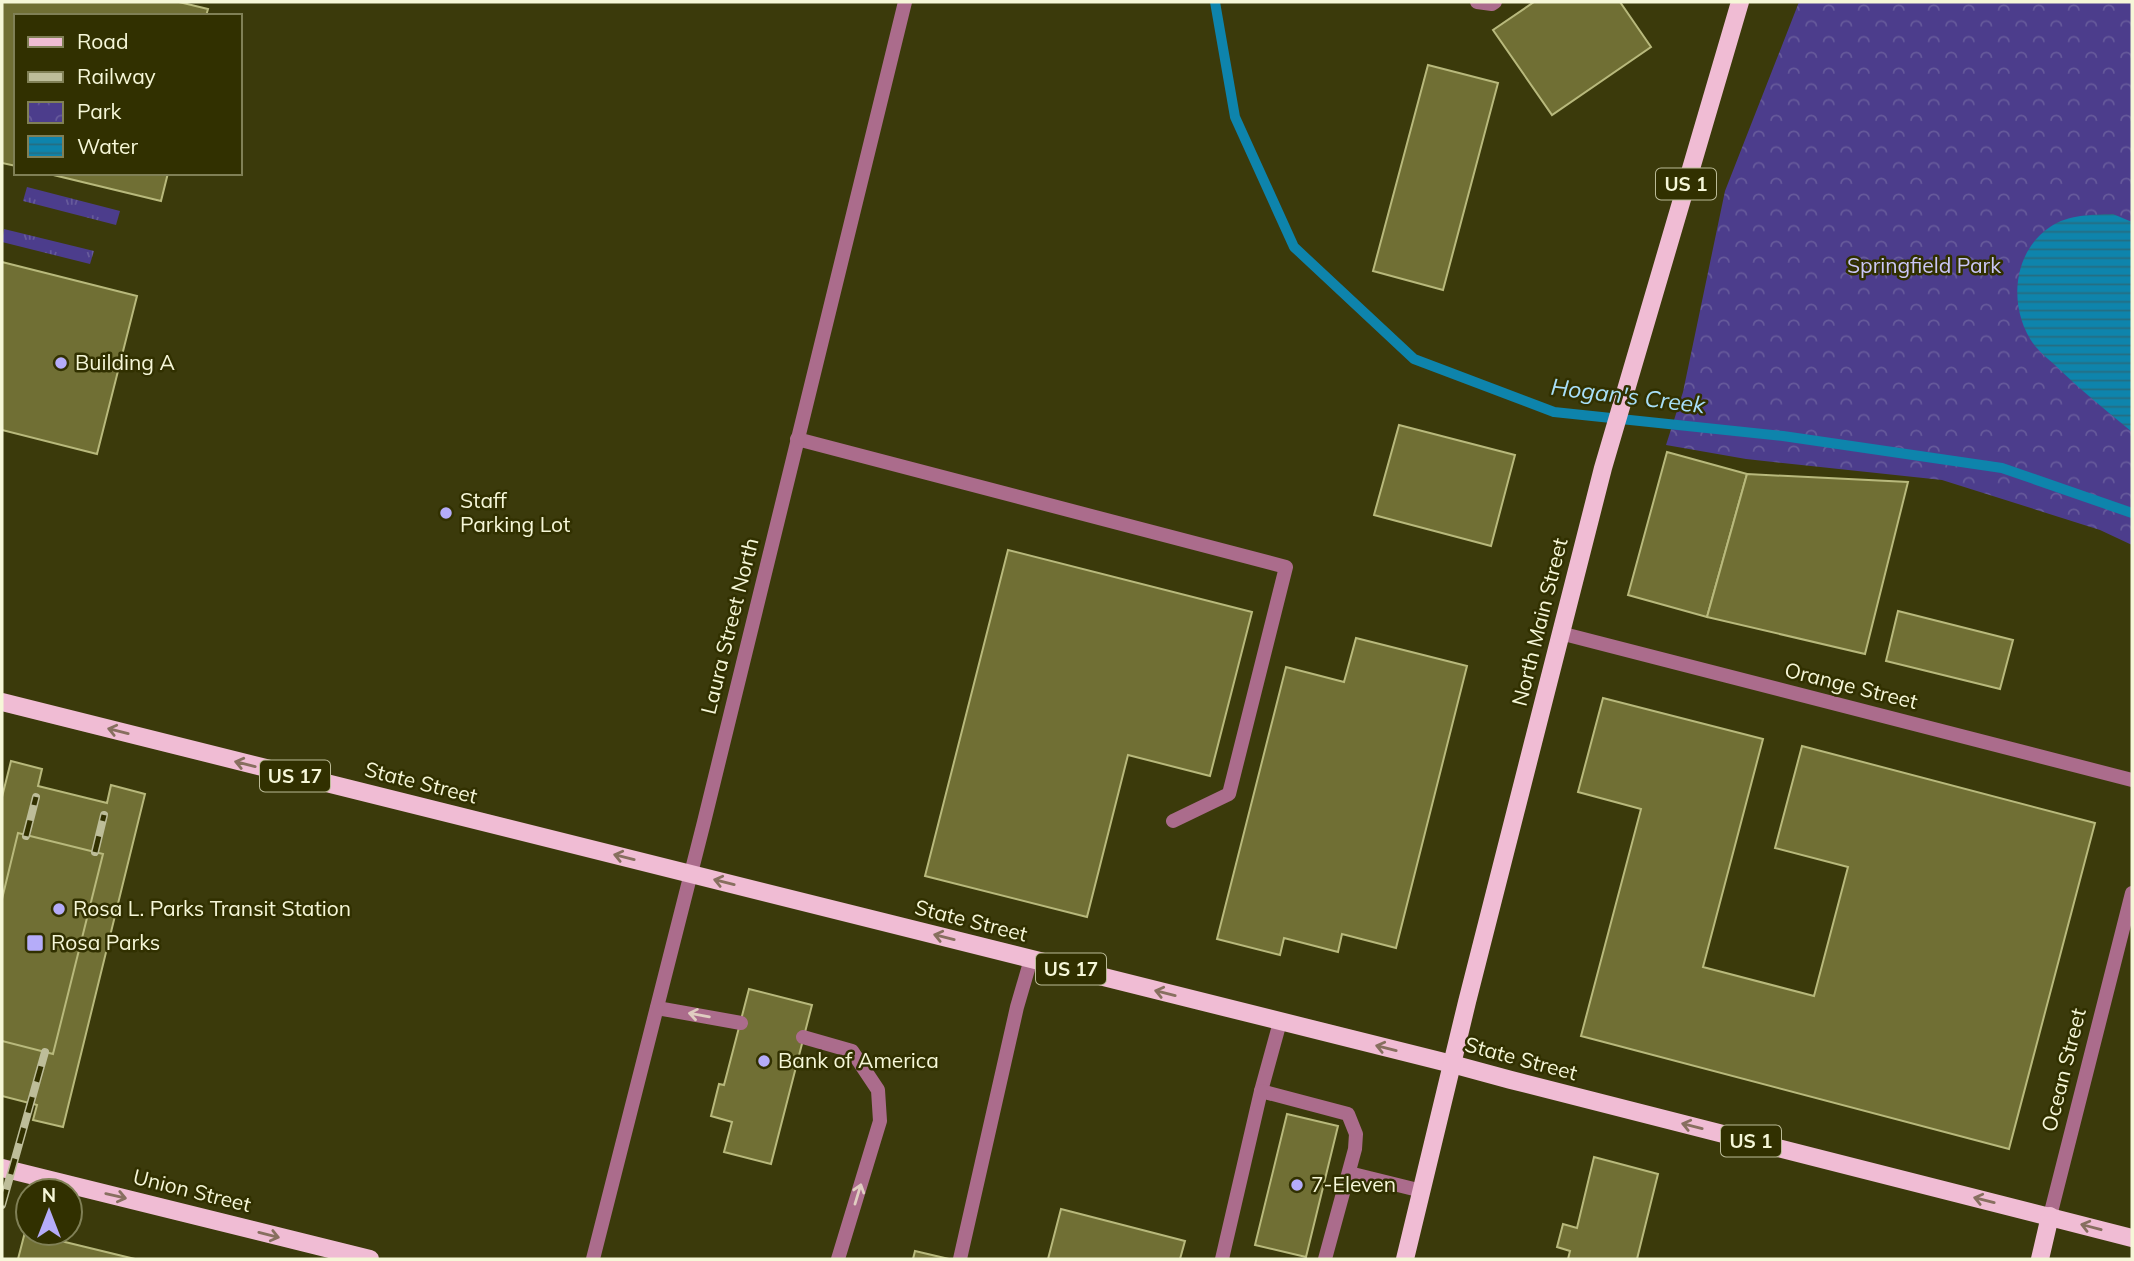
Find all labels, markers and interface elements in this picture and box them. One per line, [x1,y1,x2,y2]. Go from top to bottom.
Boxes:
legend [14,14,242,175]
text: Road [77,28,128,54]
text: Railway [77,63,156,89]
text: Park [77,98,121,124]
text: Water [77,133,138,159]
road number: US 1 [1656,168,1716,200]
park label: Springfield Park [1847,252,2001,278]
place label: Building A [75,349,175,375]
marker: Building A [53,355,69,371]
water label: Hogan's Creek [1549,372,1708,419]
place label: Staff Parking Lot [460,487,570,537]
marker: Staff Parking Lot [438,505,454,521]
street label: Laura Street North [695,535,764,717]
street label: North Main Street [1506,535,1573,709]
street label: Orange Street [1782,656,1921,714]
one-way arrow [107,724,129,737]
street label: State Street [362,755,480,809]
one-way arrow [234,757,257,770]
road number: US 17 [260,761,330,792]
one-way arrow [613,850,636,863]
one-way arrow [713,875,736,888]
street label: State Street [912,893,1030,947]
place label: Rosa L. Parks Transit Station [73,895,351,921]
marker: Rosa L. Parks Transit Station [51,901,67,917]
place label: Rosa Parks [51,929,160,955]
one-way arrow [933,930,956,943]
marker: Rosa Parks [25,933,45,953]
road number: US 17 [1036,953,1106,984]
one-way arrow [1154,986,1177,999]
street label: Ocean Street [2035,1005,2091,1134]
one-way arrow [688,1008,711,1021]
street label: State Street [1462,1031,1580,1086]
one-way arrow [1375,1041,1398,1054]
place label: Bank of America [778,1047,939,1073]
marker: Bank of America [756,1053,772,1069]
one-way arrow [1682,1119,1704,1132]
road number: US 1 [1721,1126,1781,1156]
street label: Union Street [131,1163,254,1217]
place label: 7-Eleven [1311,1171,1396,1197]
north arrow [14,1177,84,1247]
marker: 7-Eleven [1289,1177,1305,1193]
text: N [42,1183,56,1207]
one-way arrow [852,1183,865,1205]
one-way arrow [104,1190,127,1203]
one-way arrow [1973,1193,1996,1206]
one-way arrow [2081,1220,2103,1233]
one-way arrow [258,1229,280,1242]

